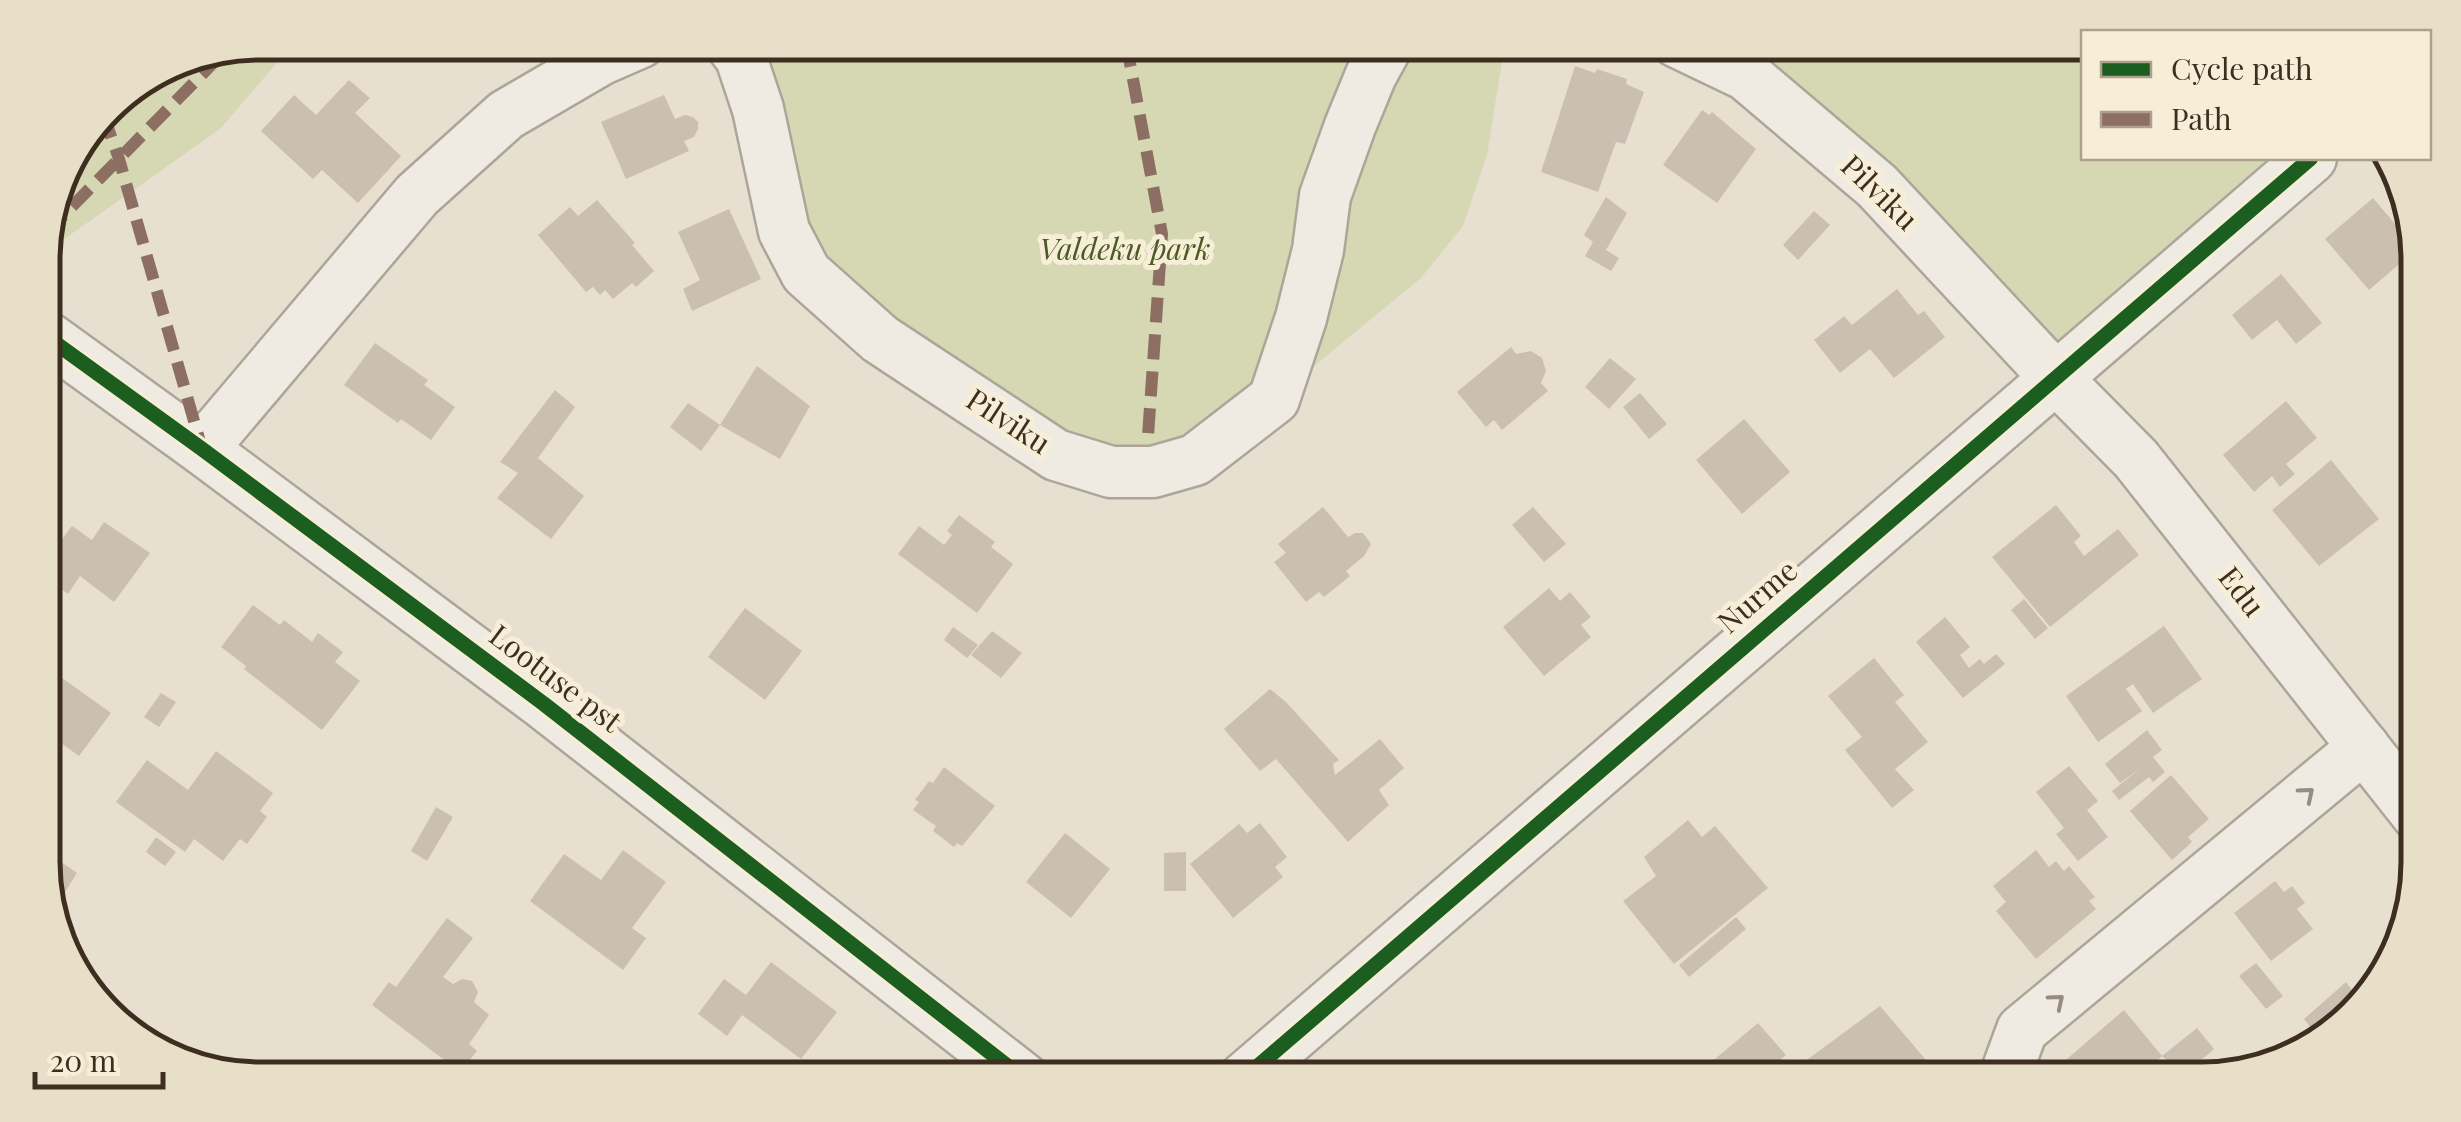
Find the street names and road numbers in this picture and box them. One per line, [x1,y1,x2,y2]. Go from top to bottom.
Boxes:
street label: Pilviku [1833,145,1927,238]
street label: Pilviku [959,378,1059,462]
street label: Nurme [1708,550,1805,641]
street label: Edu [2210,558,2275,624]
street label: Lootuse pst [482,614,631,741]

